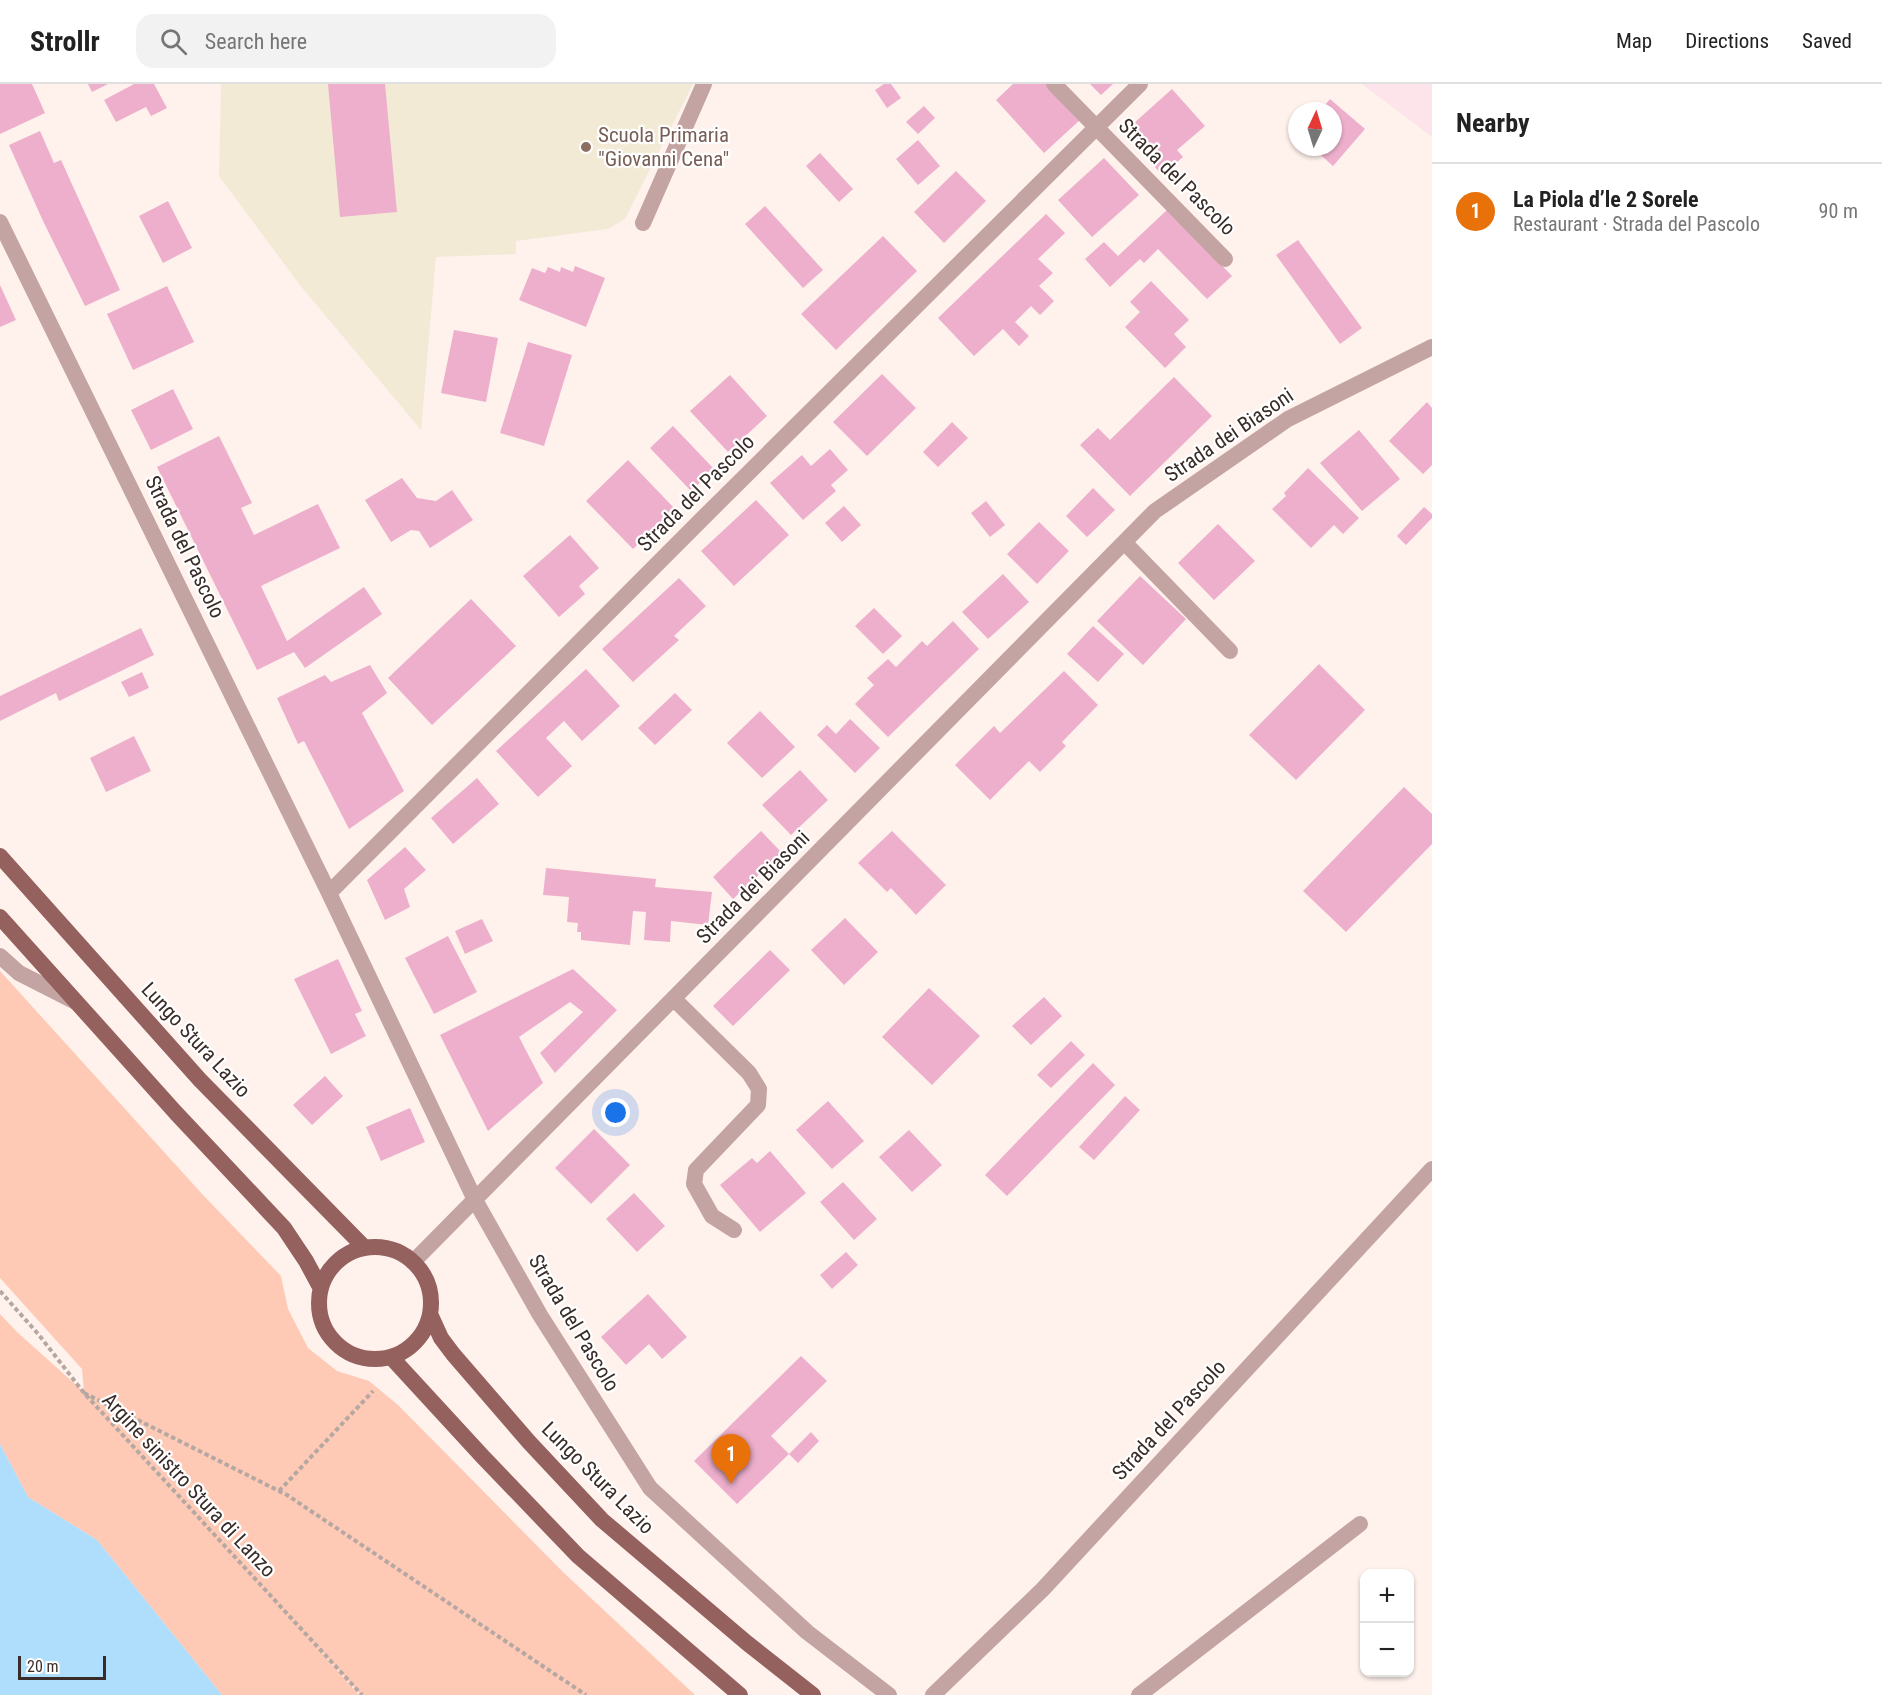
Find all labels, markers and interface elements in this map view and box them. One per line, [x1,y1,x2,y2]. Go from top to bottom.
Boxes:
search box [136,14,556,68]
text: Strollr [30,25,100,58]
icon: search [157,25,190,58]
text: Search here [205,29,307,54]
text: Map [1616,29,1652,53]
text: Directions [1685,29,1769,53]
text: Saved [1802,29,1852,53]
north arrow [1288,102,1342,156]
text: Nearby [1456,108,1530,138]
street label: Strada del Pascolo [1114,114,1240,240]
place label: Scuola Primaria "Giovanni Cena" [598,123,729,171]
marker: Scuola Primaria "Giovanni Cena" [579,140,593,154]
text: La Piola d’le 2 Sorele [1513,187,1699,212]
text: 1 [1470,199,1481,223]
text: 90 m [1819,199,1858,223]
text: Restaurant · Strada del Pascolo [1513,212,1760,236]
street label: Strada dei Biasoni [1160,383,1298,487]
street label: Strada del Pascolo [633,430,759,556]
street label: Strada del Pascolo [140,472,230,622]
street label: Strada dei Biasoni [692,826,814,948]
street label: Lungo Stura Lazio [137,978,255,1102]
your location [601,1098,630,1127]
street label: Strada del Pascolo [524,1250,624,1396]
street label: Strada del Pascolo [1107,1355,1231,1485]
street label: Argine sinistro Stura di Lanzo [97,1388,281,1582]
street label: Lungo Stura Lazio [537,1417,659,1539]
pin: 1 [712,1434,750,1484]
map controls [1360,1569,1414,1677]
button: + [1360,1569,1414,1623]
button: − [1360,1623,1414,1677]
scale bar [18,1653,106,1680]
text: 20 m [27,1657,59,1676]

